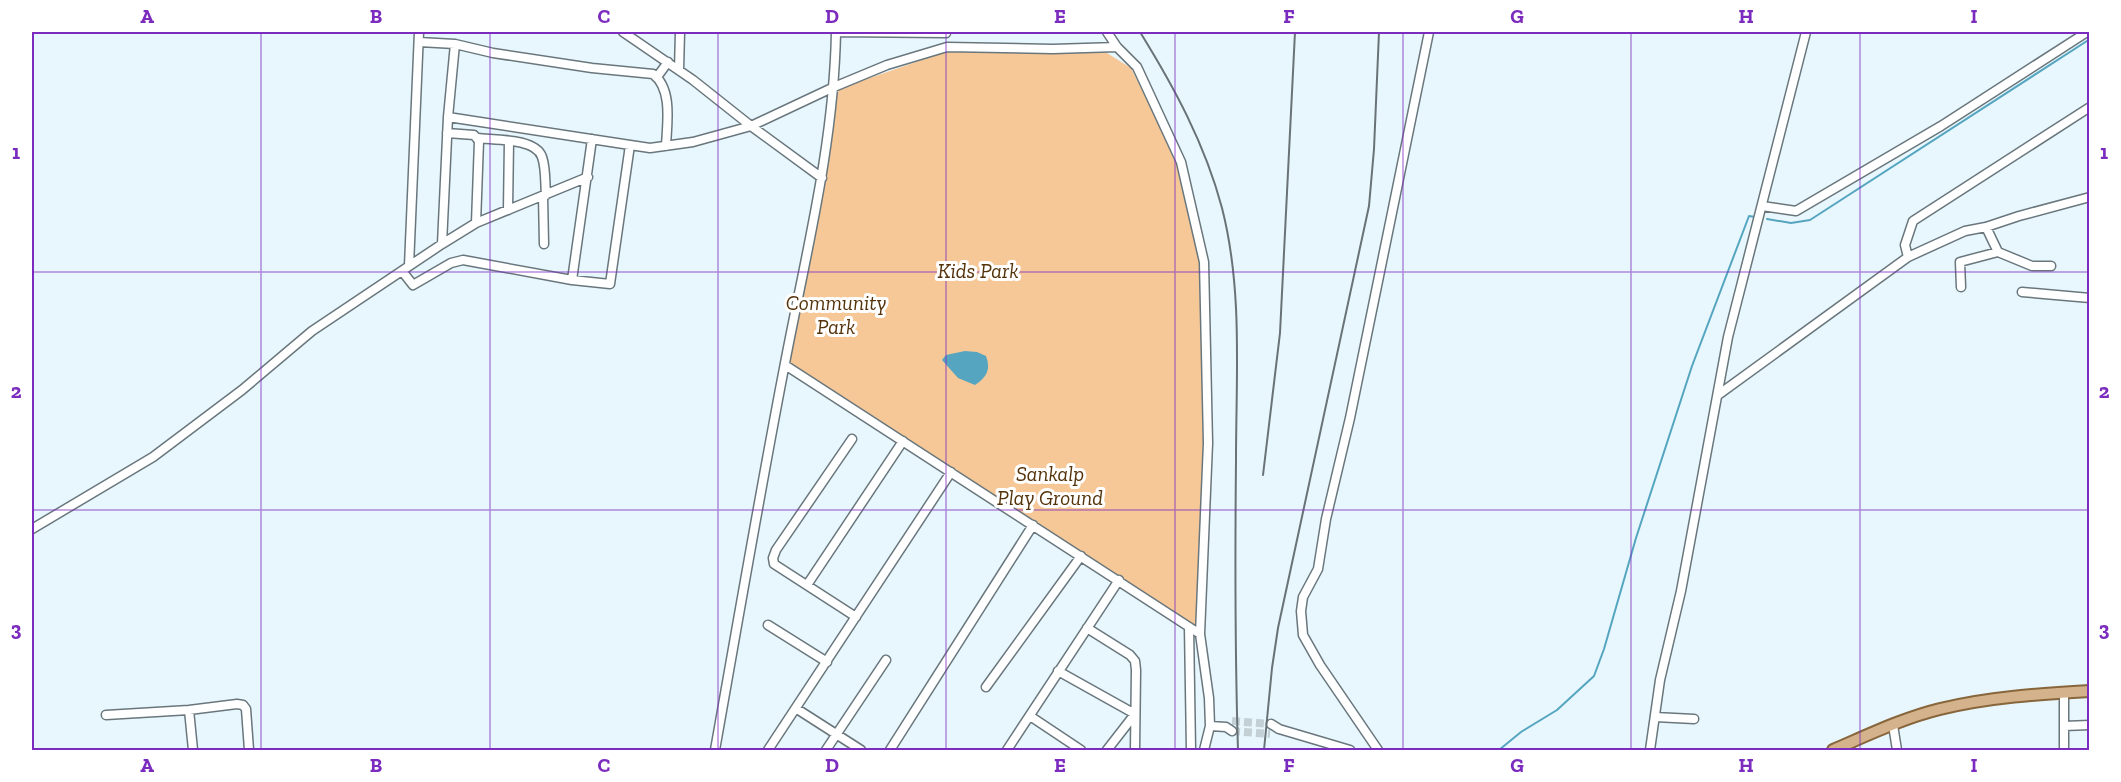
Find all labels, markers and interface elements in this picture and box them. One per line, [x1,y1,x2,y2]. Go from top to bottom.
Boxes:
text: A [140,4,154,28]
text: B [370,4,382,28]
text: C [598,4,611,28]
text: D [825,4,839,28]
text: E [1054,4,1066,28]
text: F [1283,4,1295,28]
text: G [1510,4,1524,28]
text: H [1738,4,1754,28]
text: I [1970,4,1978,28]
text: 1 [12,140,20,164]
text: 1 [2100,140,2108,164]
park label: Kids Park [937,258,1019,283]
park label: Community Park [786,290,887,339]
text: 2 [11,379,22,403]
text: 2 [2099,379,2110,403]
park label: Sankalp Play Ground [997,461,1103,510]
text: 3 [11,617,22,641]
text: 3 [2099,617,2110,641]
text: A [140,753,154,777]
text: B [370,753,382,777]
text: C [598,753,611,777]
text: D [825,753,839,777]
text: E [1054,753,1066,777]
text: F [1283,753,1295,777]
text: G [1510,753,1524,777]
text: H [1738,753,1754,777]
text: I [1970,753,1978,777]

